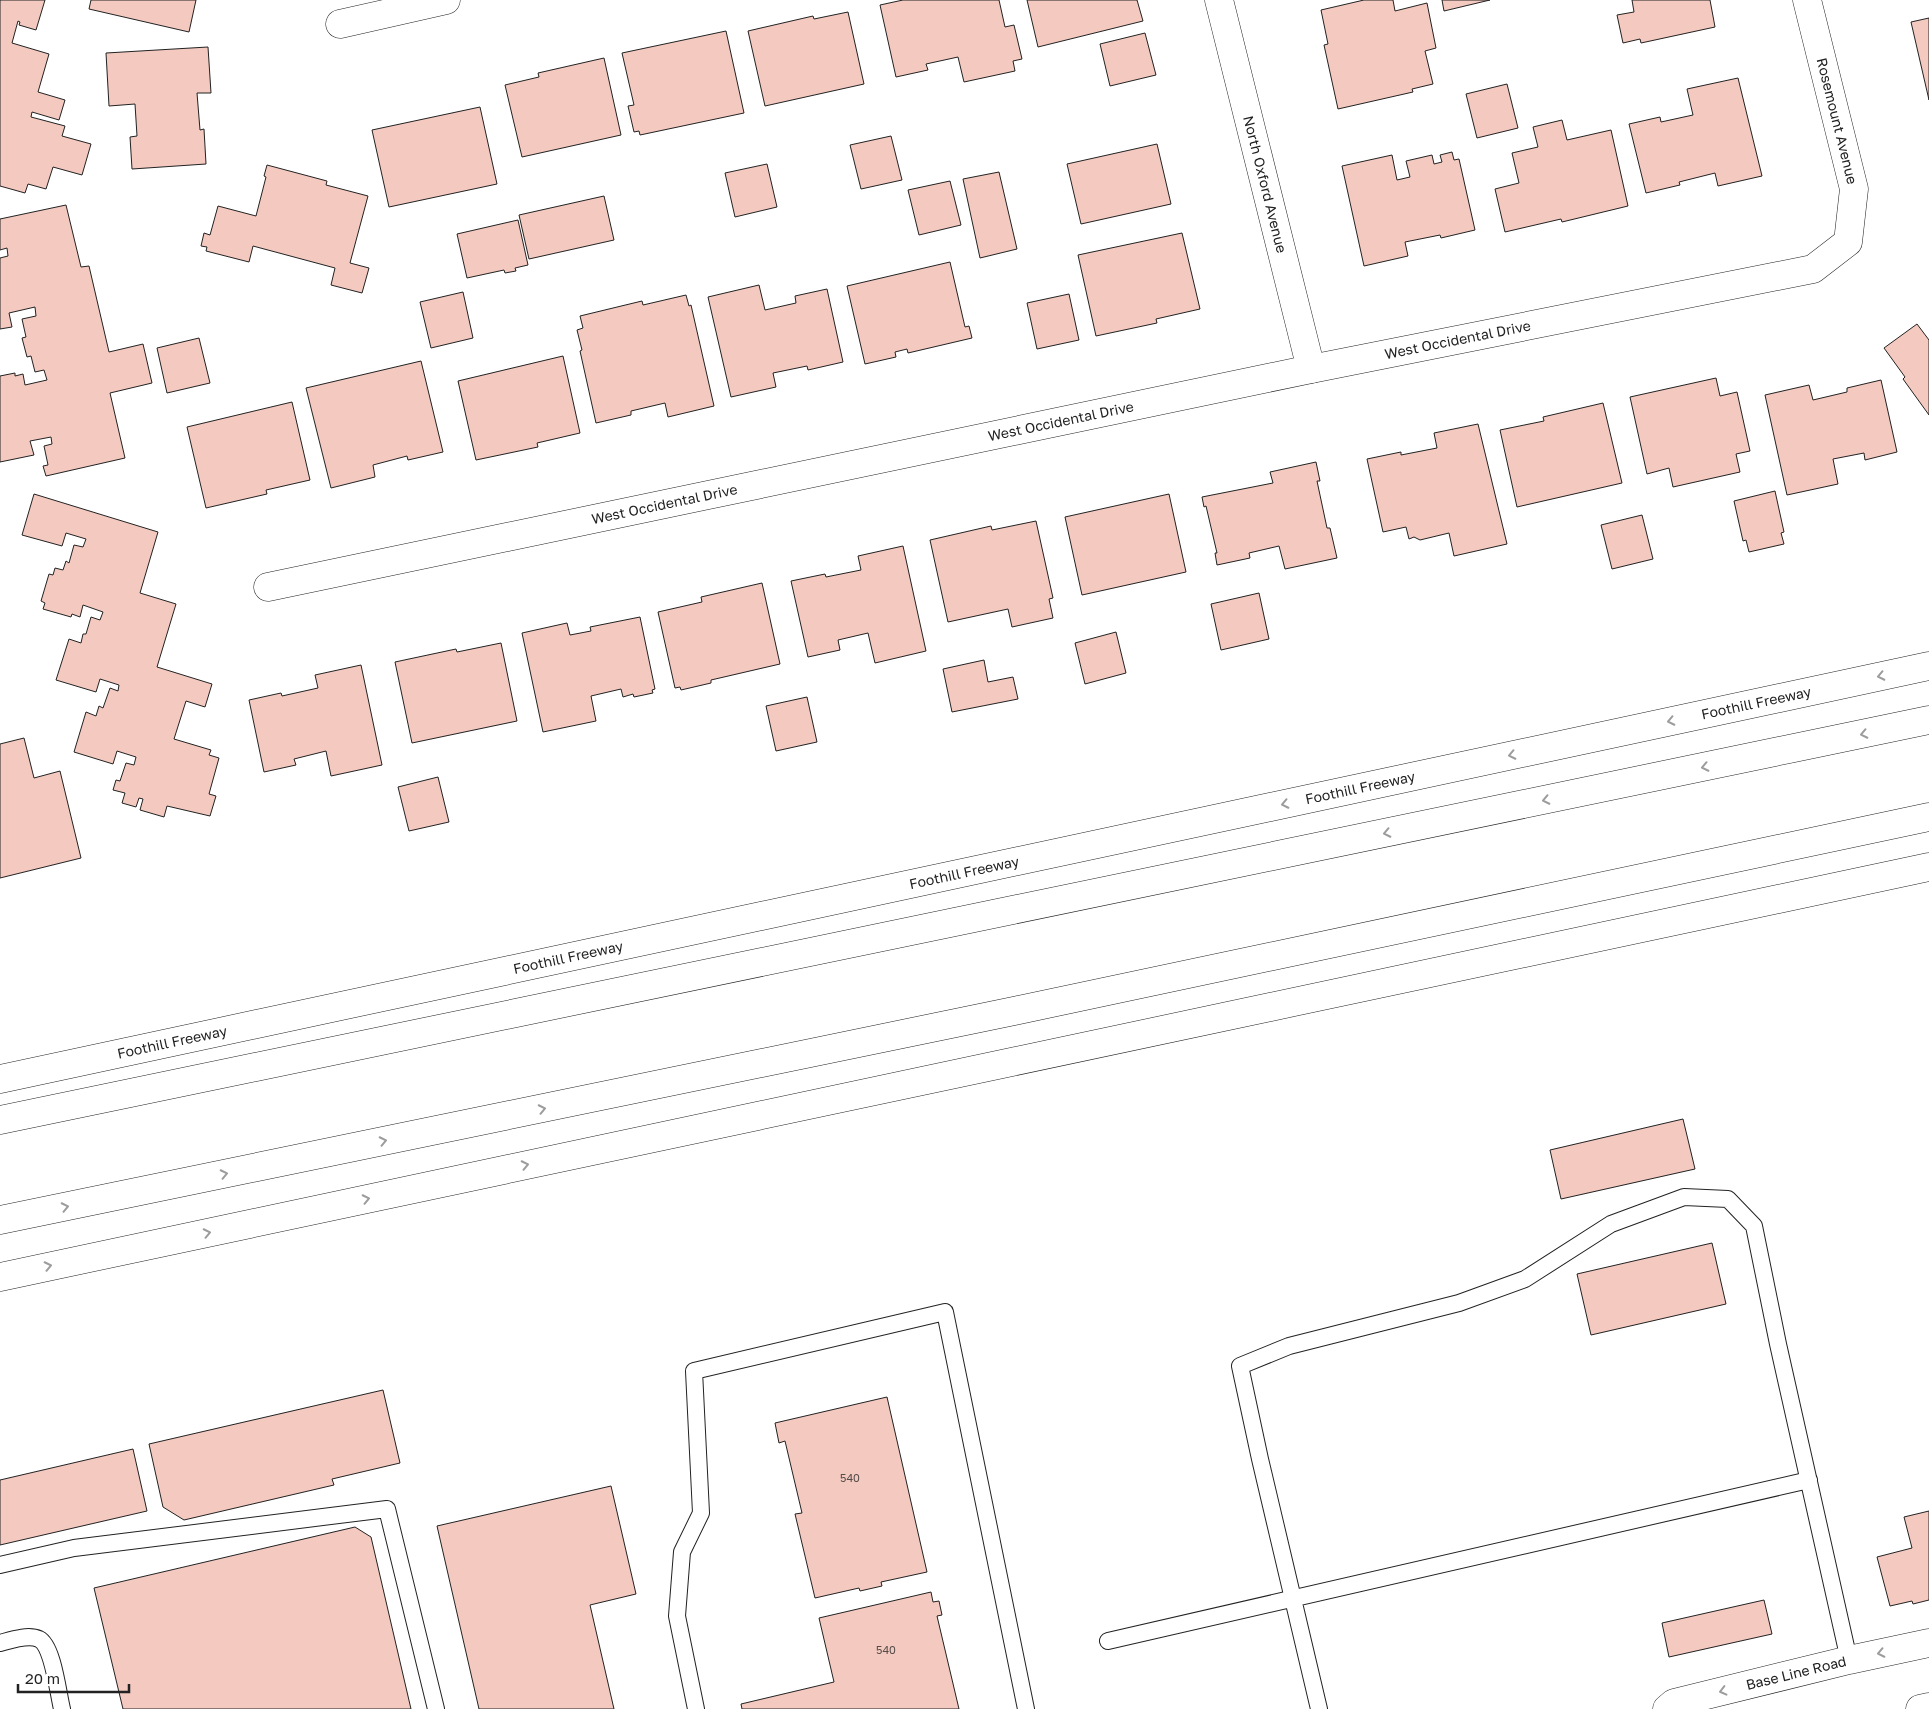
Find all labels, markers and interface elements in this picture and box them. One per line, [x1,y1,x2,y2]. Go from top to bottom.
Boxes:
street label: Rosemount Avenue [1814,56,1861,186]
street label: North Oxford Avenue [1240,114,1291,255]
street label: West Occidental Drive [1383,316,1532,362]
street label: West Occidental Drive [986,397,1135,444]
street label: West Occidental Drive [590,480,739,527]
one-way arrow [1877,670,1886,681]
street label: Foothill Freeway [1700,682,1813,723]
one-way arrow [1667,715,1676,726]
one-way arrow [1860,728,1869,738]
one-way arrow [1508,749,1517,760]
one-way arrow [1701,761,1710,772]
street label: Foothill Freeway [1304,767,1417,807]
one-way arrow [1542,794,1550,805]
one-way arrow [1280,798,1289,809]
one-way arrow [1382,827,1391,838]
street label: Foothill Freeway [908,852,1021,892]
street label: Foothill Freeway [512,937,625,977]
street label: Foothill Freeway [116,1022,229,1062]
one-way arrow [538,1104,547,1114]
one-way arrow [379,1137,388,1147]
one-way arrow [520,1160,529,1171]
one-way arrow [220,1169,228,1180]
one-way arrow [361,1194,370,1205]
one-way arrow [60,1202,69,1213]
one-way arrow [202,1228,211,1239]
one-way arrow [43,1262,52,1272]
house number: 540 [840,1471,860,1484]
house number: 540 [876,1643,896,1656]
one-way arrow [1877,1647,1886,1658]
street label: Base Line Road [1744,1652,1848,1693]
scale bar [18,1662,129,1694]
text: 20 m [25,1669,60,1687]
one-way arrow [1719,1685,1728,1696]

